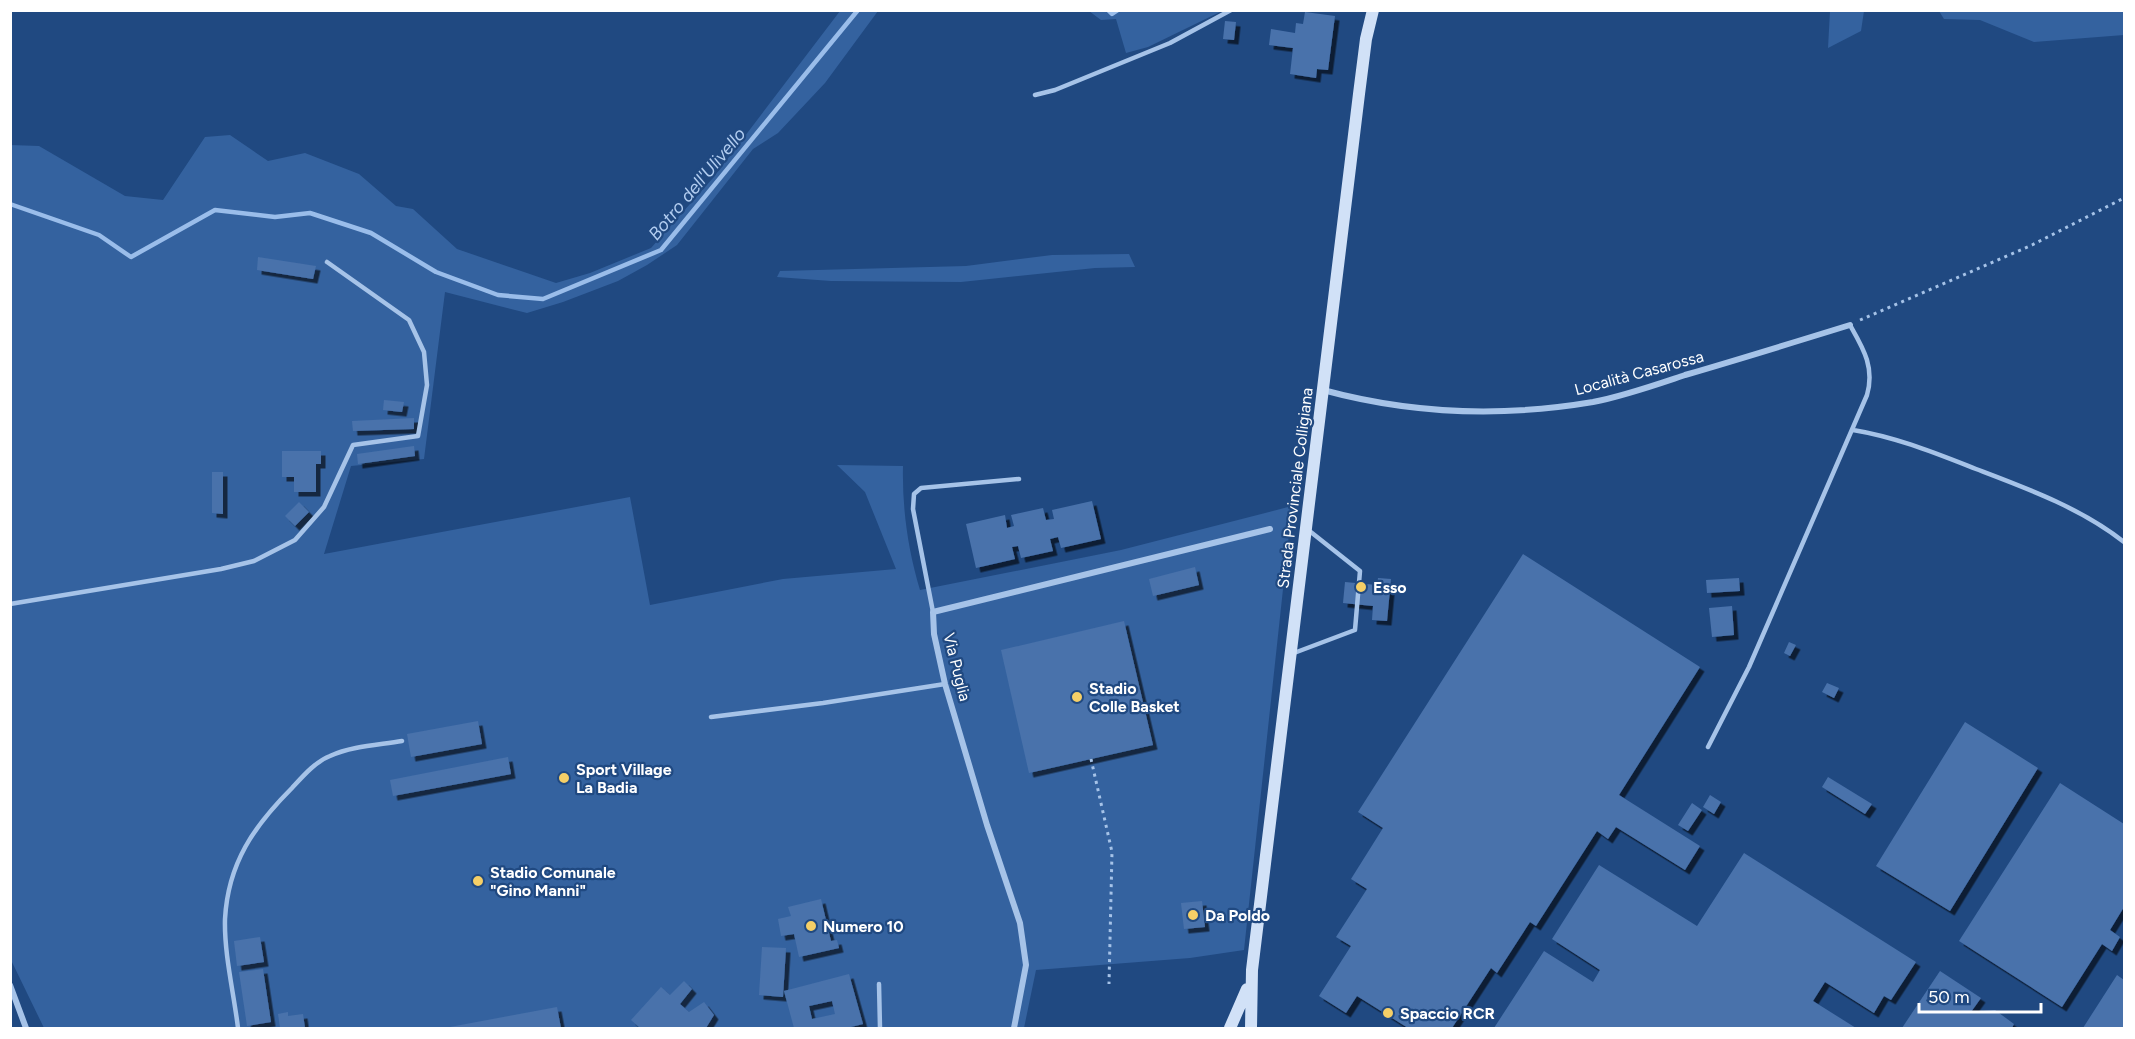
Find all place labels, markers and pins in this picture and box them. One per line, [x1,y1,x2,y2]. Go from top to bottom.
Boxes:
place label: Esso [1373,578,1407,597]
marker: Esso [1354,580,1368,594]
place label: Stadio Colle Basket [1089,679,1180,716]
marker: Stadio Colle Basket [1070,690,1084,704]
place label: Sport Village La Badia [576,760,672,797]
marker: Sport Village La Badia [557,771,571,785]
place label: Stadio Comunale "Gino Manni" [490,863,616,900]
marker: Stadio Comunale "Gino Manni" [471,874,485,888]
place label: Da Poldo [1205,906,1270,925]
marker: Da Poldo [1186,908,1200,922]
place label: Numero 10 [823,917,904,936]
marker: Numero 10 [804,919,818,933]
place label: Spaccio RCR [1400,1004,1495,1023]
marker: Spaccio RCR [1381,1006,1395,1020]

